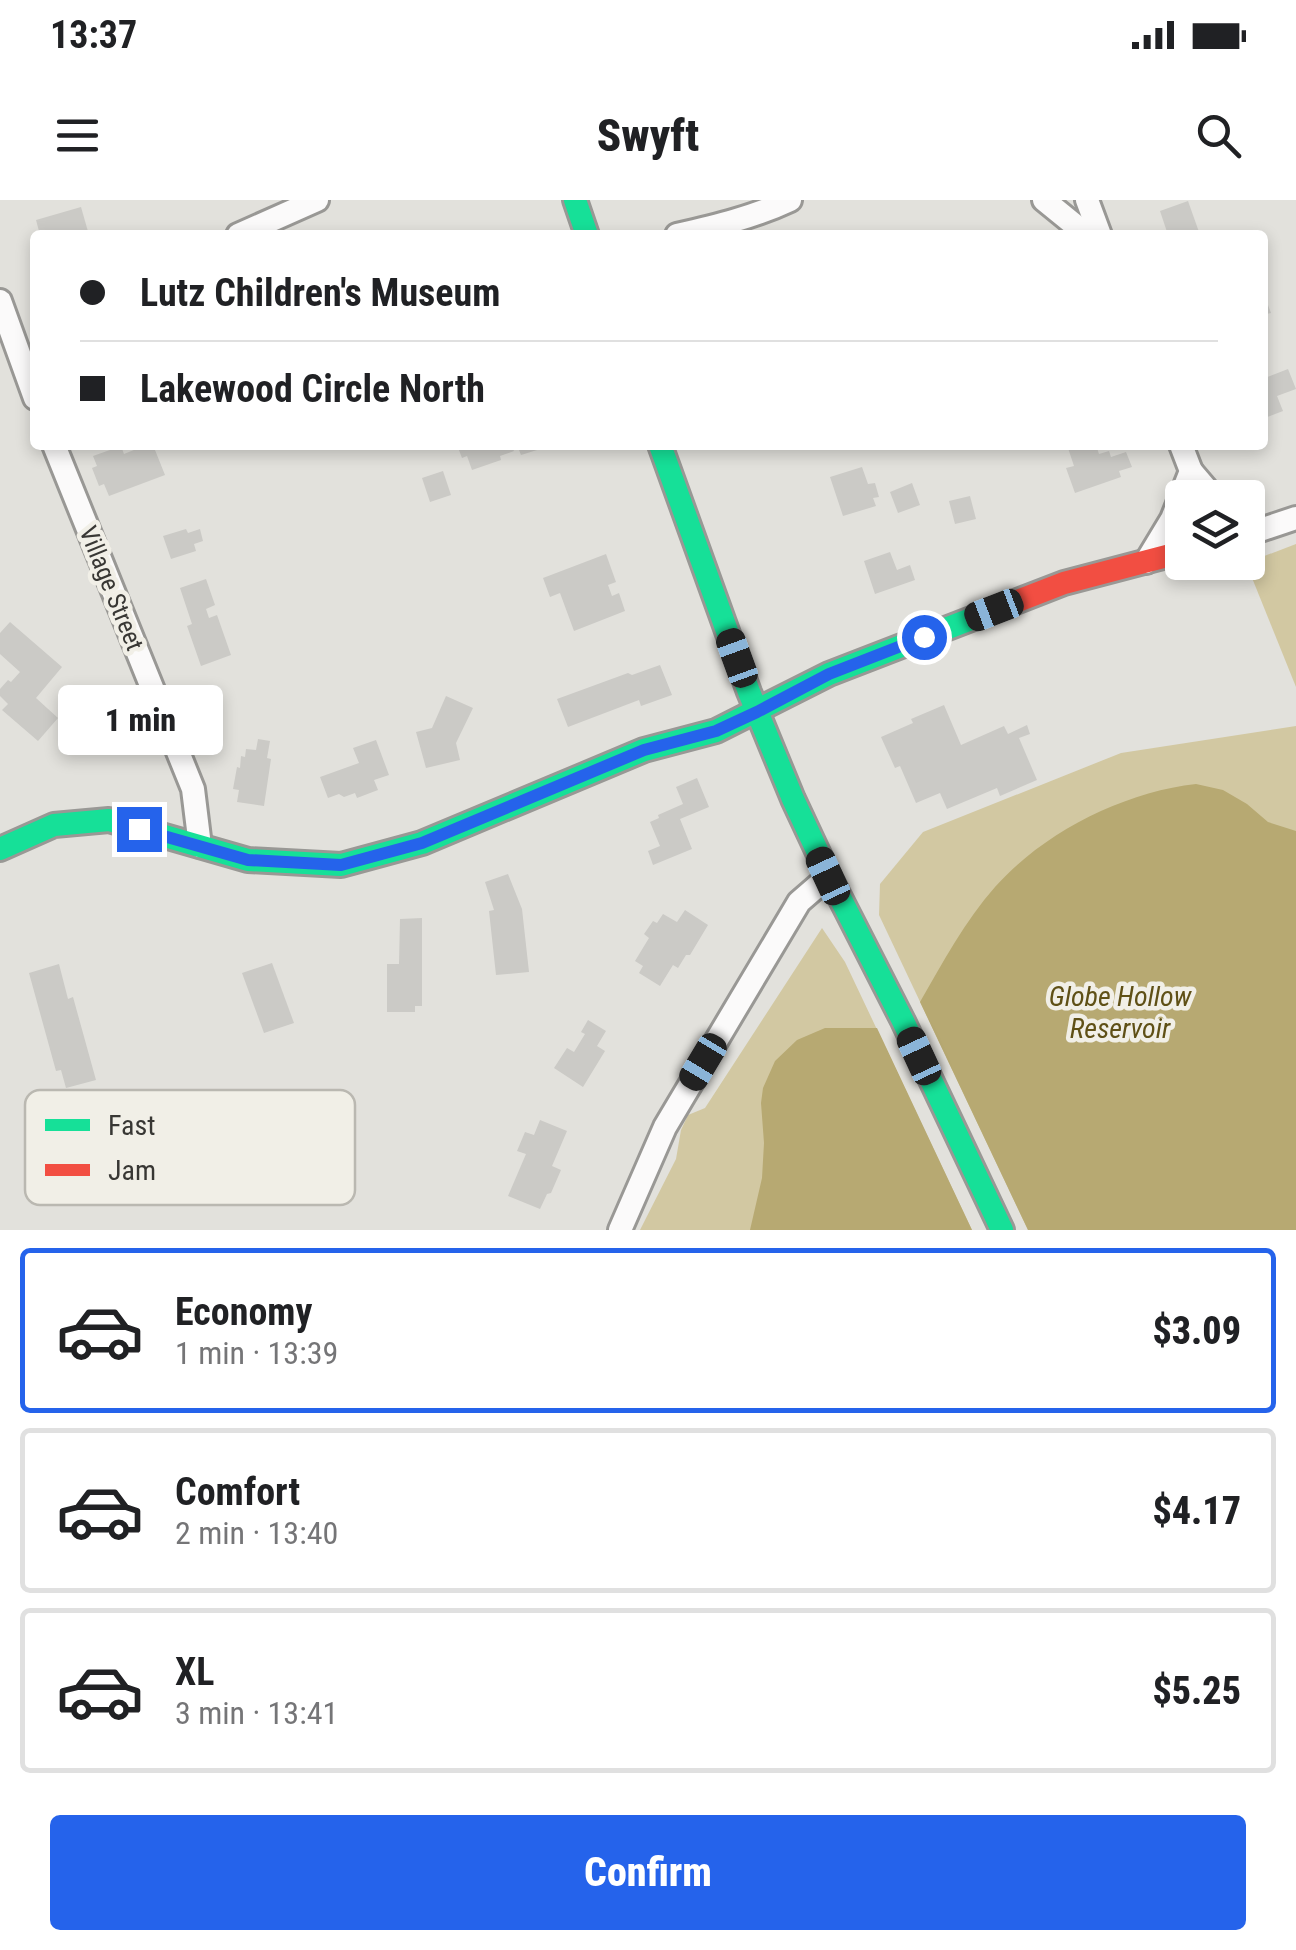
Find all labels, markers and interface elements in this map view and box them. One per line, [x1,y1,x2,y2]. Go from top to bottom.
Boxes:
text: 13:37 [50,13,137,57]
icon: menu [50,108,105,163]
icon: search [1191,108,1246,163]
text: Swyft [597,109,699,162]
text: Lutz Children's Museum [140,271,500,315]
text: Lakewood Circle North [140,367,485,411]
map controls [1165,480,1265,580]
button: layers [1165,480,1265,580]
street label: Village Street [73,522,150,655]
car [961,585,1027,635]
route start [902,615,947,660]
car [713,625,761,691]
callout: 1 min [56,684,222,754]
text: 1 min [105,701,176,739]
route end [117,807,162,852]
car [802,842,854,910]
water label: Globe Hollow Reservoir [1049,980,1193,1045]
car [893,1022,945,1090]
car [675,1029,731,1095]
legend [25,1090,355,1205]
text: Fast [108,1109,155,1142]
text: Jam [108,1154,156,1187]
icon: car [55,1286,145,1376]
text: Economy [175,1290,312,1334]
text: $3.09 [1152,1309,1241,1353]
text: 1 min · 13:39 [175,1334,338,1372]
icon: car [55,1466,145,1556]
text: Comfort [175,1470,300,1514]
text: $4.17 [1152,1489,1241,1533]
text: 2 min · 13:40 [175,1514,338,1552]
icon: car [55,1646,145,1736]
text: XL [175,1650,214,1694]
text: $5.25 [1152,1669,1241,1713]
text: 3 min · 13:41 [175,1694,338,1732]
button: Confirm [50,1815,1246,1930]

